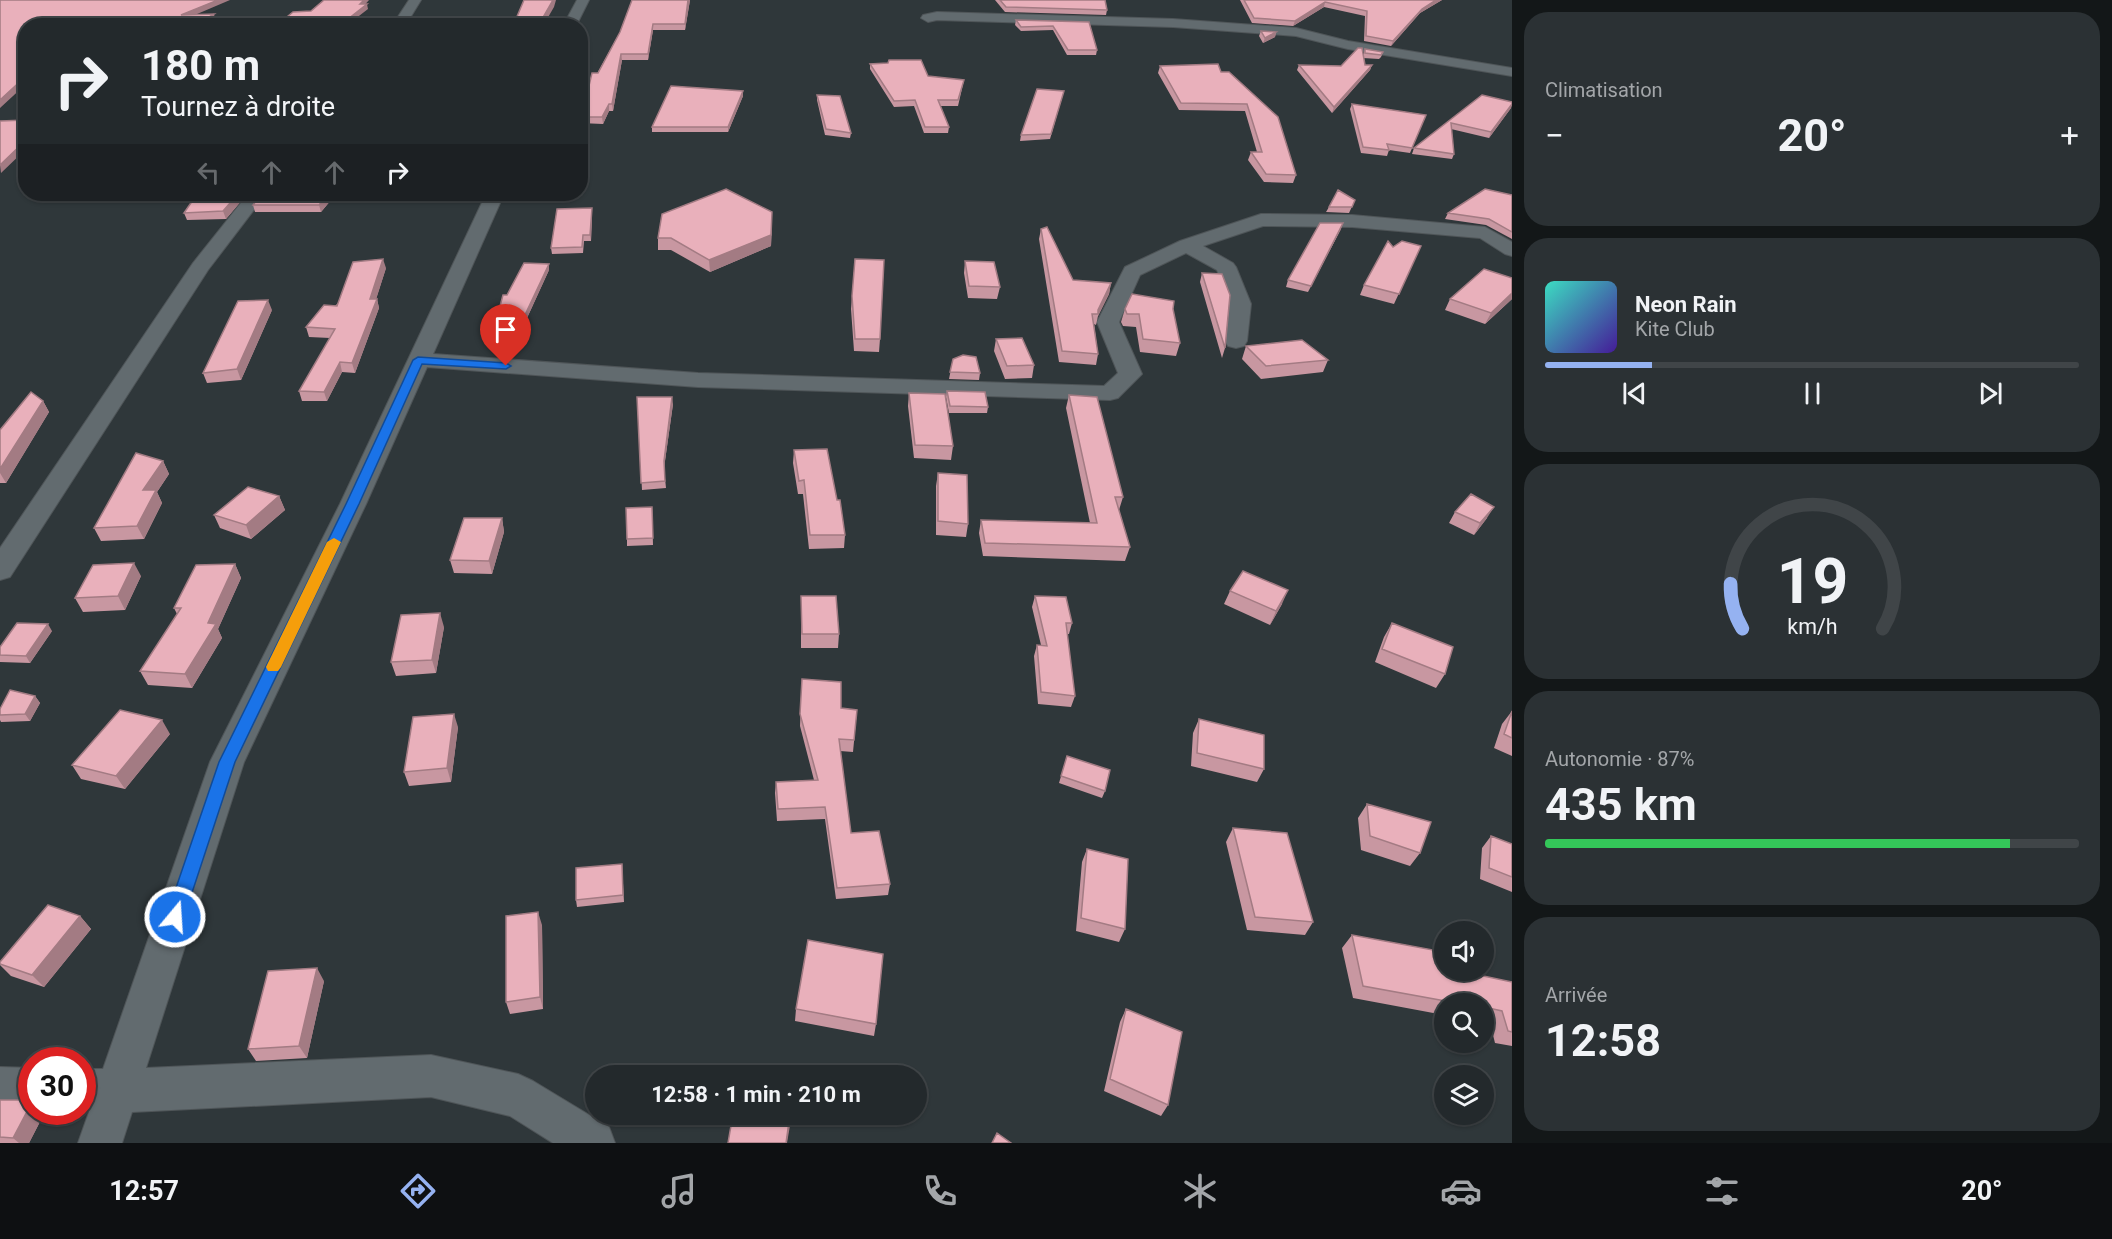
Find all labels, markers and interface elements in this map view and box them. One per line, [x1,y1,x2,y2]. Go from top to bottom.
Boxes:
text: 180 m [141,41,260,90]
icon: right [42,42,120,120]
text: Climatisation [1545,78,1663,102]
text: Tournez à droite [141,91,335,123]
text: 20° [1777,109,1847,162]
text: − [1545,116,1564,155]
text: + [2060,116,2079,155]
icon: left [192,156,225,189]
icon: ahead [255,156,288,189]
icon: ahead [318,156,351,189]
icon: right [381,156,414,189]
text: Neon Rain [1635,292,1737,317]
pin [480,304,531,366]
icon: arrive [489,313,522,346]
text: Kite Club [1635,317,1715,341]
icon: previous [1618,377,1651,410]
icon: pause [1796,377,1829,410]
icon: next [1974,377,2007,410]
text: 19 [1776,545,1848,618]
text: km/h [1787,614,1837,639]
text: Autonomie · 87% [1545,747,1694,771]
text: 435 km [1545,778,1697,831]
position arrow [143,885,207,949]
map controls [1434,921,1494,1125]
button: sound [1434,921,1494,981]
text: Arrivée [1545,983,1607,1007]
button: search [1434,993,1494,1053]
text: 12:58 [1545,1014,1661,1067]
speed limit sign: 30 [18,1047,96,1125]
button: layers [1434,1065,1494,1125]
text: 12:58 · 1 min · 210 m [651,1082,861,1107]
icon: directions [397,1170,439,1212]
icon: music [658,1170,700,1212]
icon: phone [919,1170,961,1212]
icon: climate [1179,1170,1221,1212]
icon: car [1440,1170,1482,1212]
icon: filters [1701,1170,1743,1212]
text: 12:57 [109,1175,179,1207]
text: 20° [1961,1175,2003,1207]

